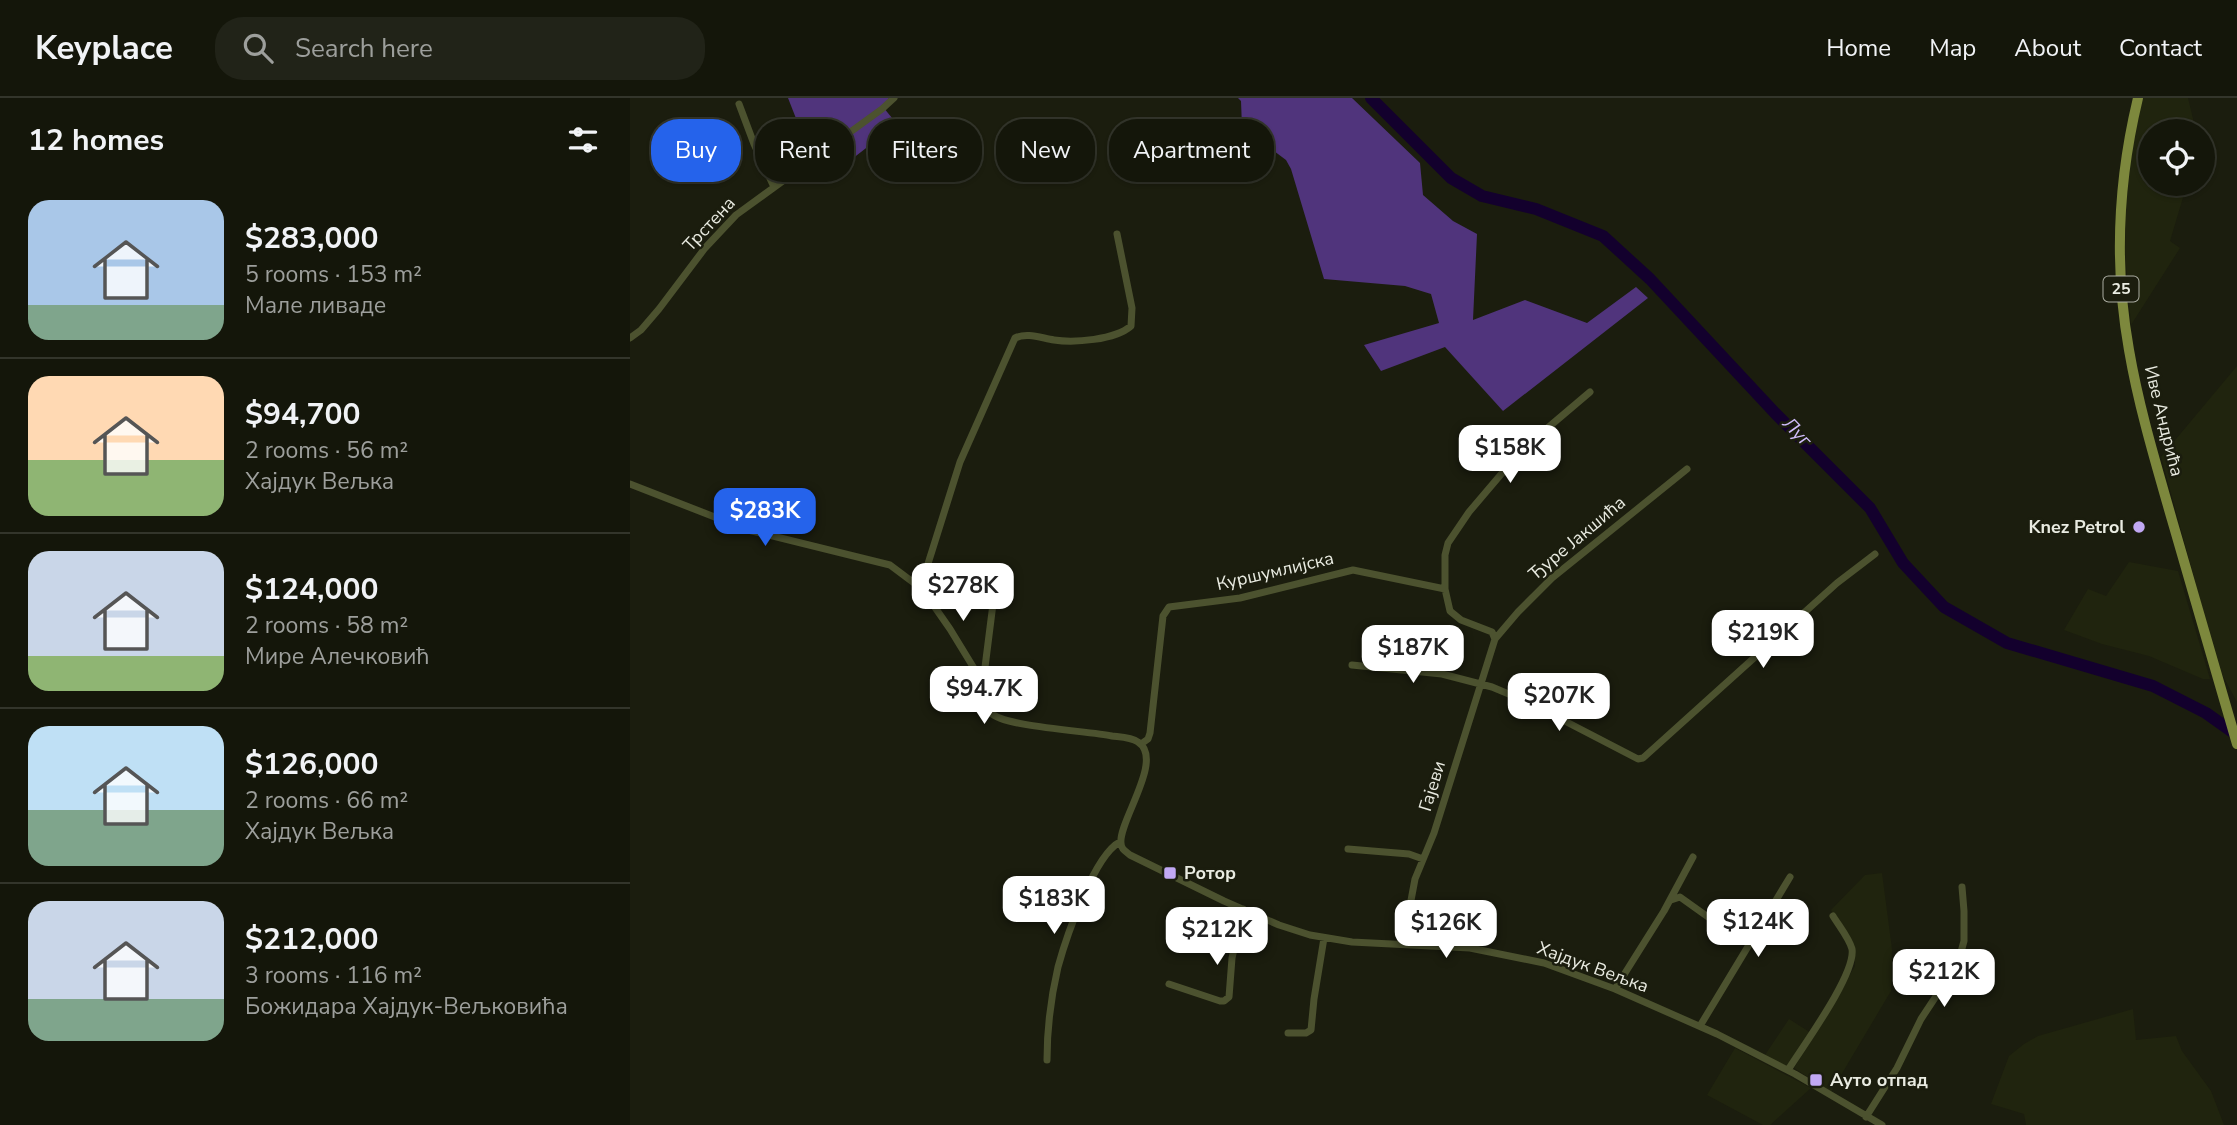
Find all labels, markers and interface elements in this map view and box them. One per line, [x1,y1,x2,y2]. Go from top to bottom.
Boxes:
search box [215,17,705,80]
text: Keyplace [35,26,173,71]
icon: search [239,29,277,67]
text: Search here [295,31,433,66]
text: Home [1826,32,1891,64]
text: Map [1929,32,1976,64]
text: About [2014,32,2081,64]
text: Contact [2119,32,2202,64]
chip: Buy [651,119,741,182]
chip: Rent [755,119,854,182]
chip: Filters [868,119,982,182]
chip: New [996,119,1095,182]
chip: Apartment [1109,119,1274,182]
map controls [2138,119,2215,196]
button: locate [2138,119,2215,196]
text: 12 homes [28,120,164,161]
icon: filters [564,121,602,159]
street label: Трстена [677,191,741,257]
text: $283,000 [245,218,378,259]
icon: home [84,228,168,312]
text: 5 rooms · 153 m² [245,259,422,290]
road number: 25 [2104,276,2138,302]
text: Мале ливаде [245,290,386,321]
street label: Иве Андрића [2139,363,2189,479]
text: $94,700 [245,394,360,435]
icon: home [84,404,168,488]
water label: Луг [1776,411,1818,453]
pin: $158K [1461,426,1559,485]
text: $158K [1475,432,1545,463]
text: 2 rooms · 56 m² [245,435,408,466]
text: Хајдук Вељка [245,466,394,497]
pin: $283K [716,489,814,548]
street label: Ђуре Јакшића [1523,490,1631,586]
text: $283K [730,495,800,526]
place label: Knez Petrol [2029,515,2125,539]
marker: Knez Petrol [2131,519,2147,535]
street label: Куршумлијска [1214,546,1336,596]
pin: $278K [914,564,1012,623]
text: $124,000 [245,569,378,610]
text: $278K [928,570,998,601]
icon: home [84,579,168,663]
text: 2 rooms · 58 m² [245,610,408,641]
pin: $219K [1714,610,1812,670]
text: $219K [1728,617,1798,648]
pin: $187K [1364,626,1462,685]
text: $187K [1378,632,1448,663]
text: Мире Алечковић [245,641,430,672]
pin: $94.7K [927,666,1041,726]
text: $94.7K [946,673,1022,704]
pin: $207K [1510,674,1608,733]
text: $207K [1524,680,1594,711]
text: $126,000 [245,744,378,785]
icon: home [84,754,168,838]
street label: Гајеви [1413,758,1451,814]
text: 2 rooms · 66 m² [245,785,408,816]
text: Хајдук Вељка [245,816,394,847]
place label: Ротор [1184,861,1236,885]
marker: Ротор [1162,865,1178,881]
pin: $183K [1005,876,1103,936]
text: $183K [1019,883,1089,914]
pin: $126K [1397,900,1495,960]
pin: $124K [1709,900,1807,959]
text: $124K [1723,906,1793,937]
text: $126K [1411,907,1481,938]
pin: $212K [1168,908,1266,967]
text: $212K [1182,914,1252,945]
text: $212,000 [245,919,378,960]
icon: home [84,929,168,1013]
street label: Хајдук Вељка [1534,936,1652,998]
pin: $212K [1895,950,1993,1009]
text: $212K [1909,956,1979,987]
text: 3 rooms · 116 m² [245,960,422,991]
text: Божидара Хајдук-Вељковића [245,991,568,1022]
place label: Ауто отпад [1830,1068,1928,1092]
marker: Ауто отпад [1808,1072,1824,1088]

